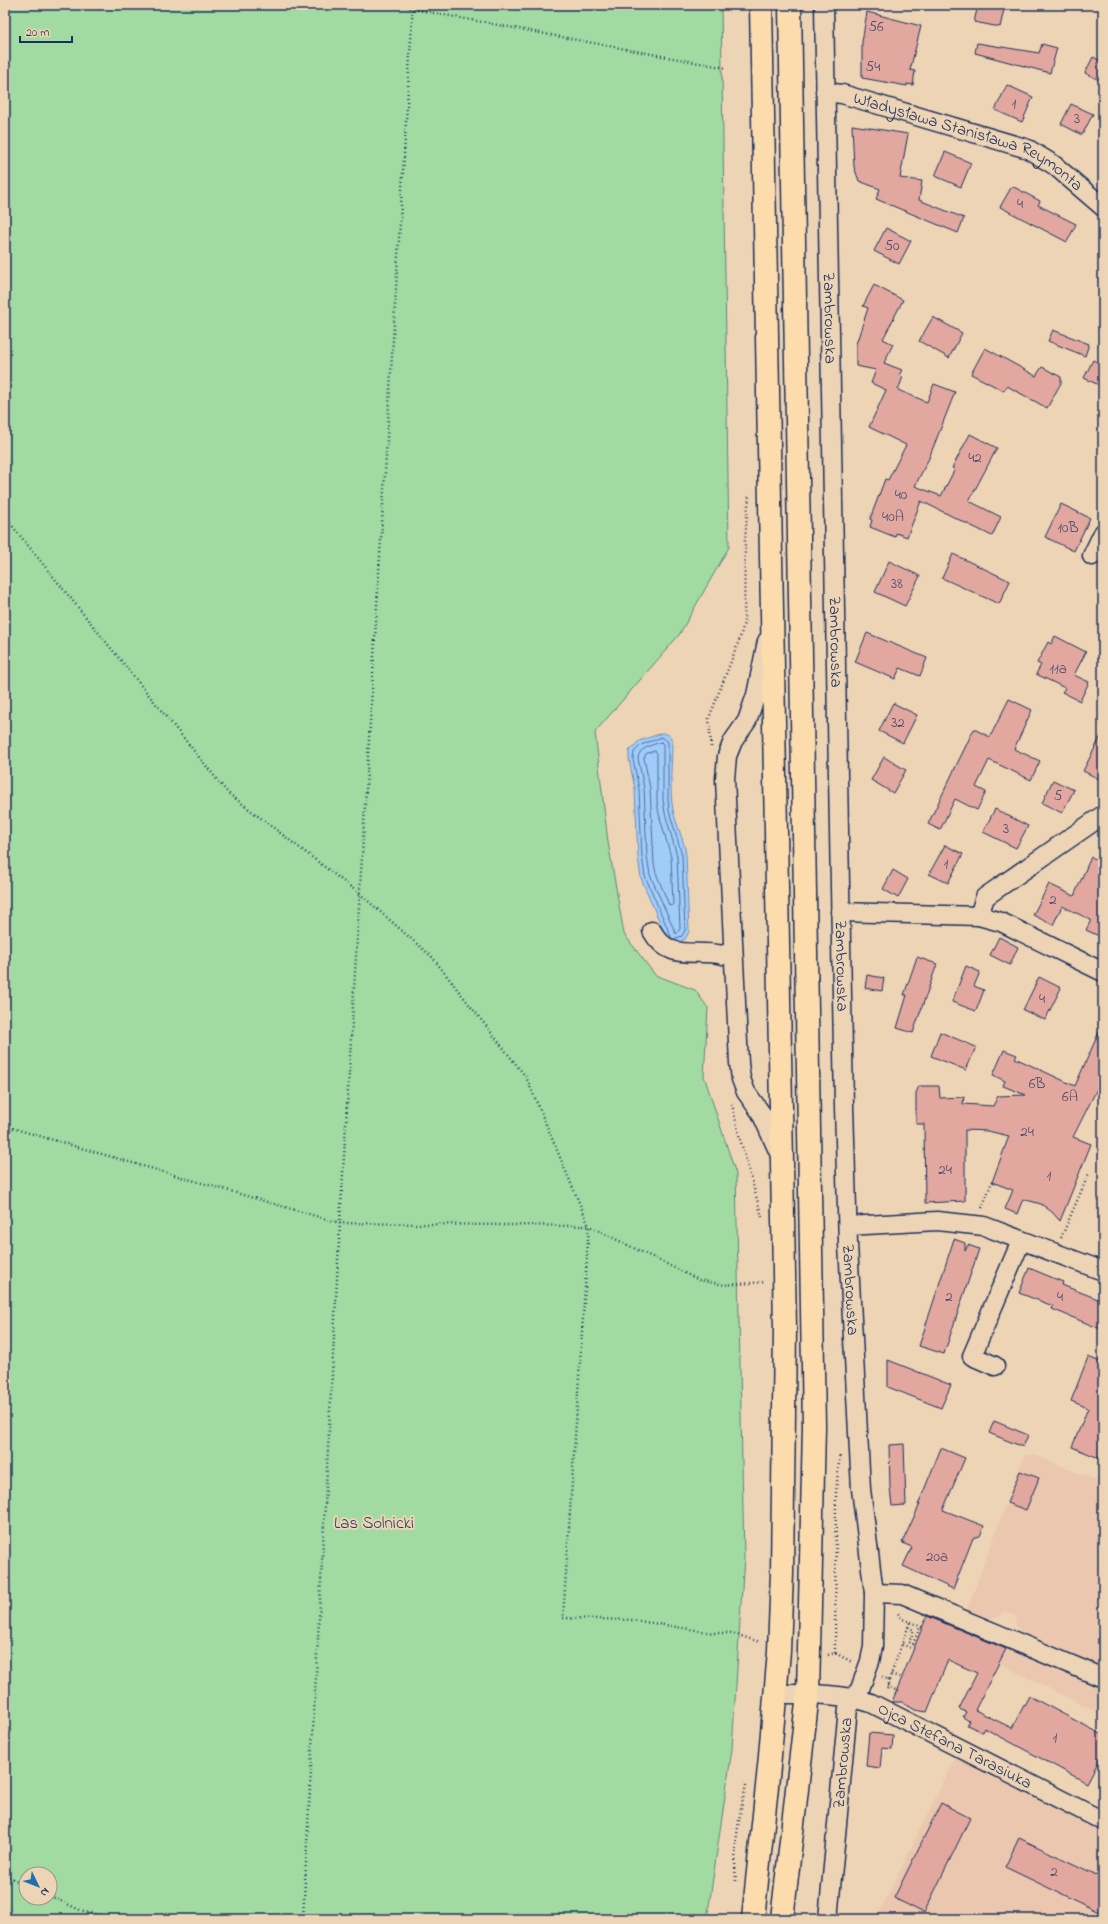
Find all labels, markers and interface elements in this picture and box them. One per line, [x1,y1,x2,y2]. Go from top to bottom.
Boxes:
house number: 56 [868,16,884,38]
scale bar [20,18,72,44]
text: 20 m [26,24,49,42]
house number: 54 [866,56,880,78]
street label: Władysława Stanisława Reymonta [850,86,1089,197]
house number: 1 [1012,93,1017,115]
house number: 3 [1074,108,1080,130]
house number: 4 [1017,193,1023,215]
house number: 50 [884,235,900,257]
street label: Zambrowska [816,272,843,364]
house number: 42 [968,447,982,469]
house number: 40 [895,484,908,506]
house number: 40A [882,506,904,528]
house number: 10B [1057,517,1079,539]
house number: 38 [891,573,903,595]
street label: Zambrowska [822,596,849,688]
house number: 11a [1049,658,1067,680]
house number: 32 [891,712,905,734]
house number: 5 [1054,785,1063,807]
house number: 3 [1003,818,1009,840]
house number: 1 [944,853,949,875]
house number: 2 [1049,889,1057,911]
street label: Zambrowska [828,920,855,1012]
house number: 4 [1039,988,1045,1010]
house number: 6B [1029,1073,1045,1095]
house number: 6A [1062,1086,1078,1108]
house number: 24 [1020,1121,1034,1143]
house number: 24 [938,1159,952,1181]
house number: 1 [1047,1165,1052,1187]
street label: Zambrowska [836,1243,865,1336]
house number: 2 [945,1286,953,1308]
house number: 4 [1057,1286,1063,1308]
park label: Las Solnicki [334,1511,414,1536]
house number: 20a [926,1546,948,1568]
street label: Ojca Stefana Tarasiuka [873,1696,1036,1795]
street label: Zambrowska [827,1716,859,1810]
house number: 1 [1053,1727,1058,1749]
house number: 2 [1050,1861,1058,1883]
north arrow [18,1866,58,1906]
text: N [36,1884,53,1900]

